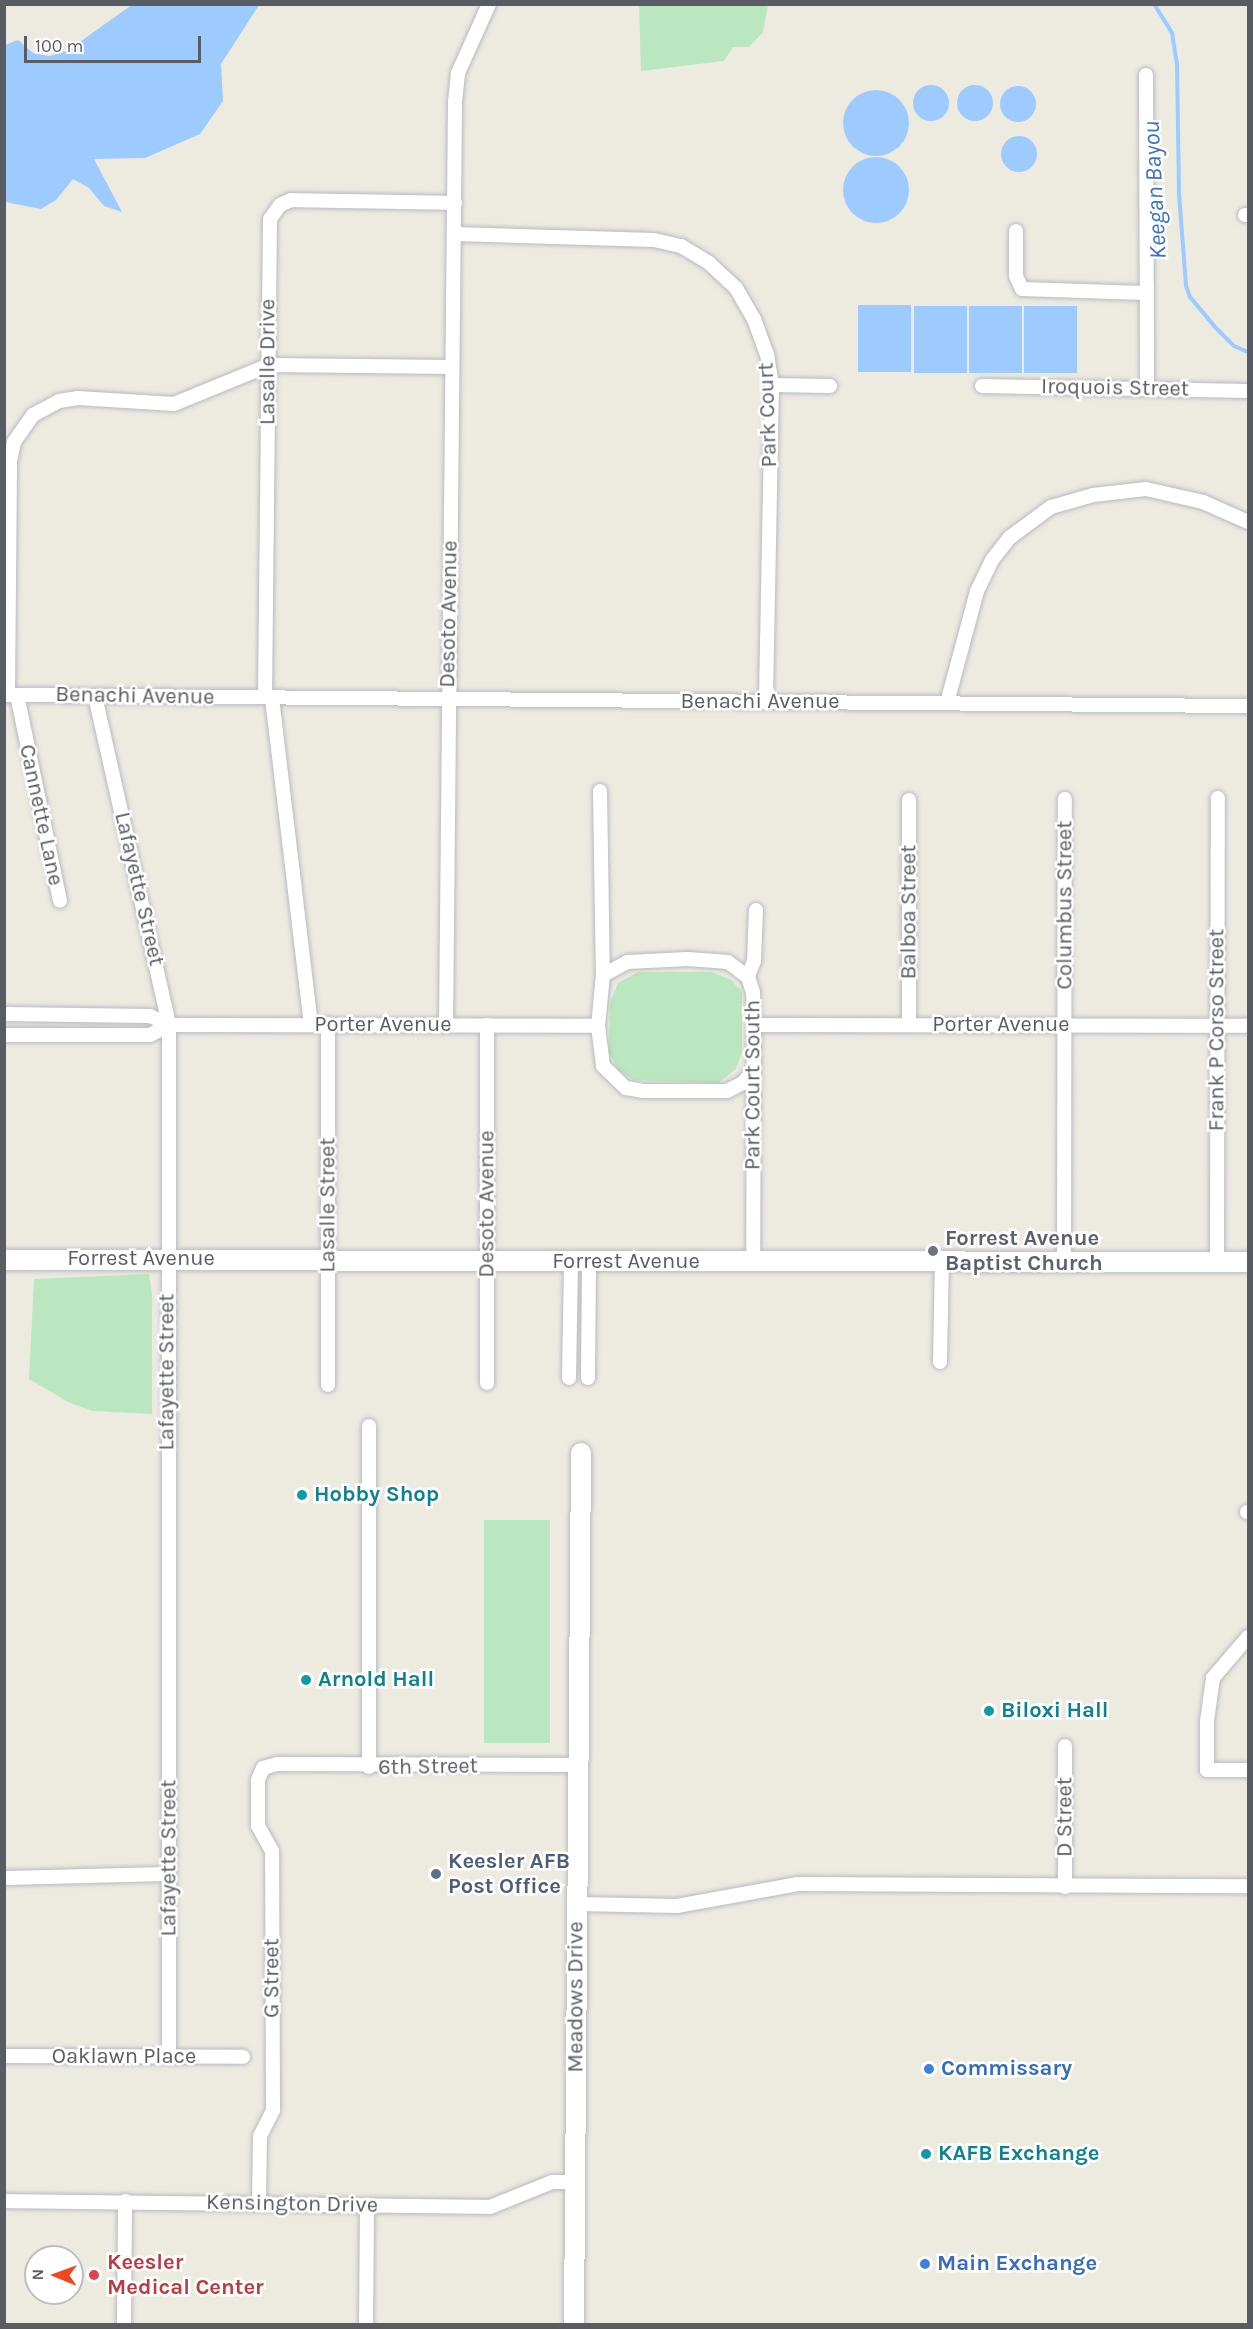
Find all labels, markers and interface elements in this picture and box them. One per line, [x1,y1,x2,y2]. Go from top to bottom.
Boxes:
scale bar [27,24,204,62]
text: 100 m [35,35,83,57]
water label: Keegan Bayou [1137,120,1173,260]
street label: Lasalle Drive [255,299,281,425]
street label: Park Court [753,362,783,468]
street label: Iroquois Street [1041,374,1189,402]
street label: Desoto Avenue [435,540,463,688]
street label: Benachi Avenue [55,681,215,711]
street label: Benachi Avenue [680,689,840,715]
street label: Cannette Lane [13,742,69,888]
street label: Lafayette Street [108,810,170,968]
street label: Columbus Street [1052,820,1078,990]
street label: Balboa Street [896,845,922,979]
street label: Frank P Corso Street [1204,929,1230,1131]
street label: Park Court South [740,1000,766,1170]
street label: Porter Avenue [314,1012,452,1038]
street label: Porter Avenue [932,1012,1070,1038]
street label: Desoto Avenue [474,1130,500,1278]
street label: Lasalle Street [315,1137,341,1273]
place label: Forrest Avenue Baptist Church [945,1225,1103,1276]
marker: Forrest Avenue Baptist Church [926,1244,940,1258]
street label: Forrest Avenue [67,1246,215,1272]
street label: Forrest Avenue [552,1249,700,1275]
street label: Lafayette Street [154,1293,180,1451]
place label: Hobby Shop [314,1482,439,1508]
marker: Hobby Shop [295,1488,309,1502]
place label: Arnold Hall [318,1667,434,1693]
marker: Arnold Hall [299,1673,313,1687]
place label: Biloxi Hall [1001,1698,1108,1724]
marker: Biloxi Hall [982,1704,996,1718]
street label: 6th Street [378,1753,478,1781]
street label: D Street [1052,1777,1078,1857]
street label: Lafayette Street [156,1779,182,1937]
place label: Keesler AFB Post Office [448,1848,570,1900]
marker: Keesler AFB Post Office [429,1867,443,1881]
street label: Meadows Drive [563,1921,589,2073]
street label: G Street [259,1938,285,2018]
street label: Oaklawn Place [52,2044,196,2070]
place label: Commissary [941,2056,1072,2082]
marker: Commissary [922,2062,936,2076]
place label: KAFB Exchange [938,2141,1099,2167]
marker: KAFB Exchange [919,2147,933,2161]
street label: Kensington Drive [206,2189,378,2219]
north arrow [24,2245,84,2305]
place label: Keesler Medical Center [107,2249,264,2300]
place label: Main Exchange [937,2251,1097,2277]
marker: Main Exchange [918,2257,932,2271]
marker: Keesler Medical Center [85,2266,103,2284]
text: N [28,2269,47,2281]

